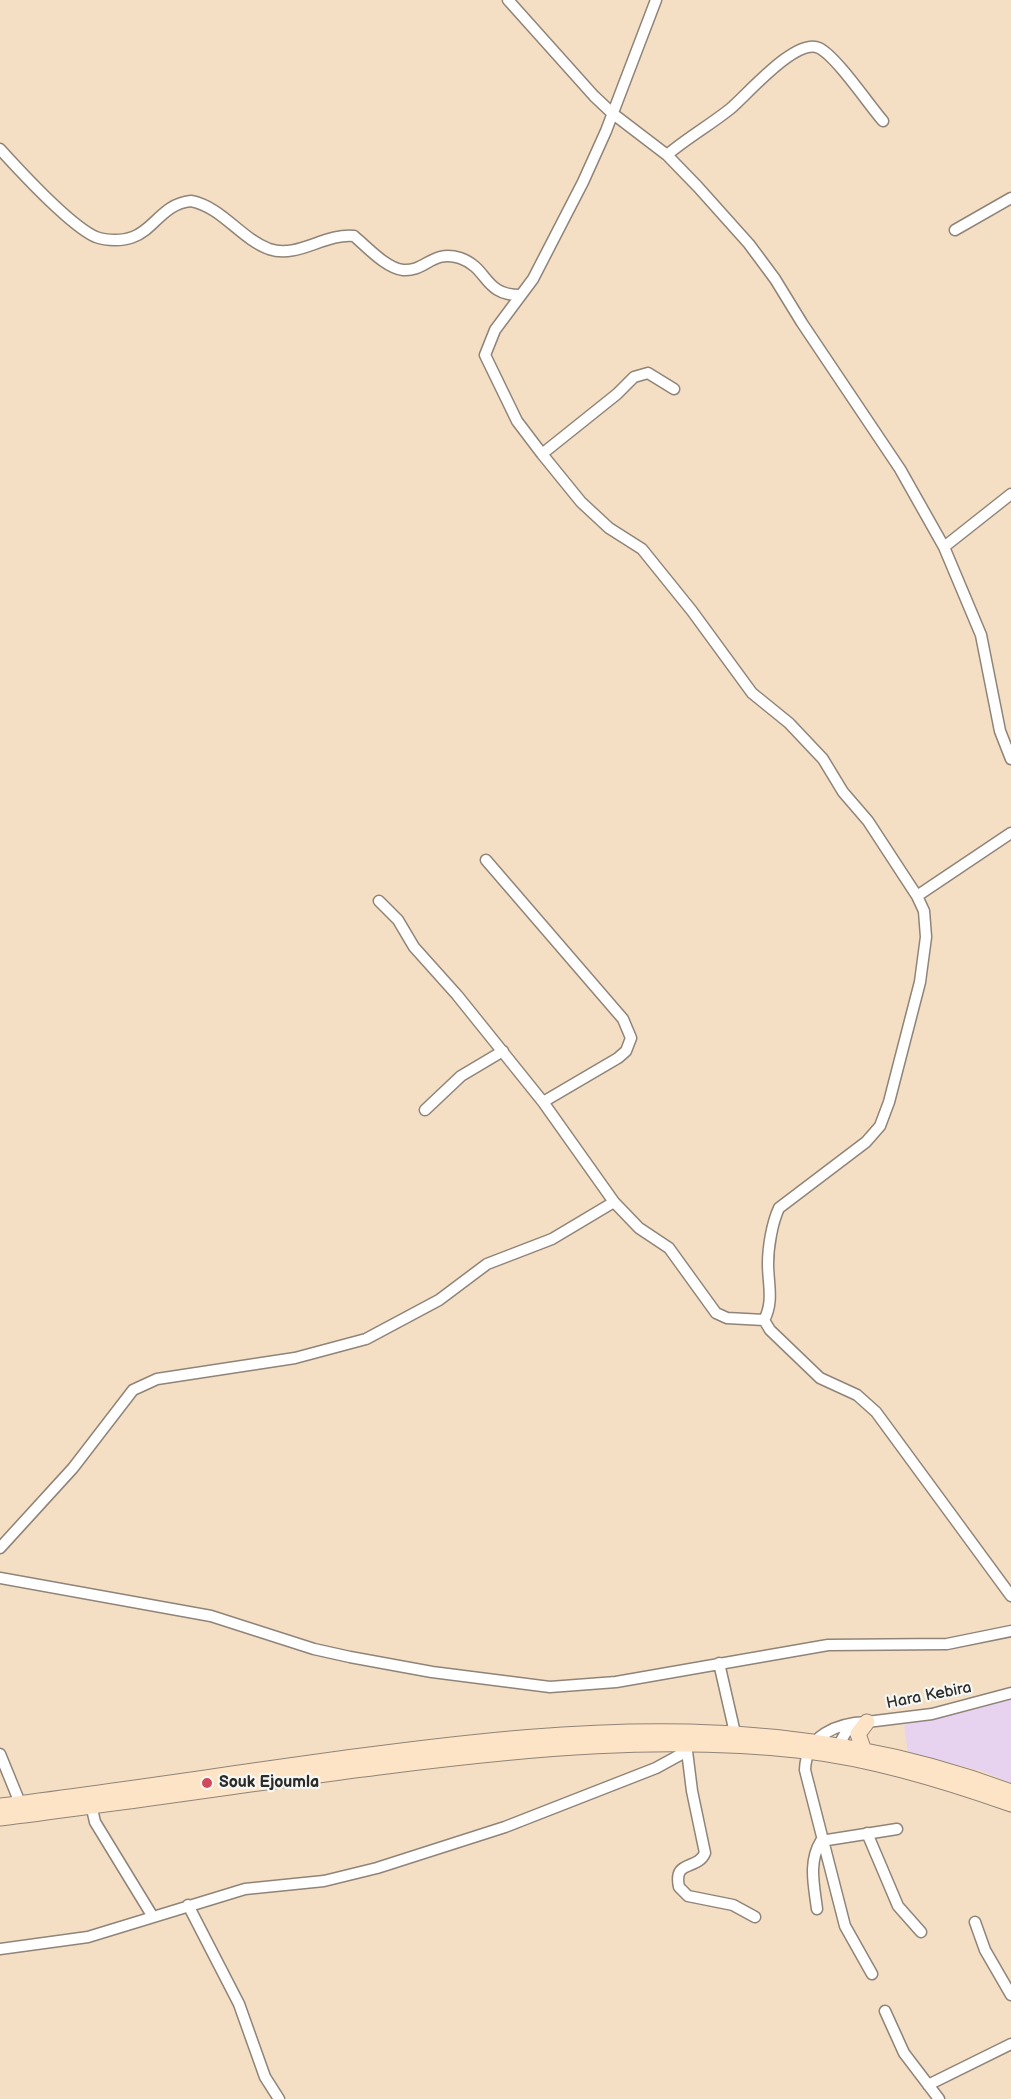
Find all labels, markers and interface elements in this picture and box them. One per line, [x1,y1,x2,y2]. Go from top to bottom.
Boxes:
street label: Hara Kebira [885,1678,973,1714]
place label: Souk Ejoumla [219,1773,319,1793]
marker: Souk Ejoumla [200,1776,214,1790]

